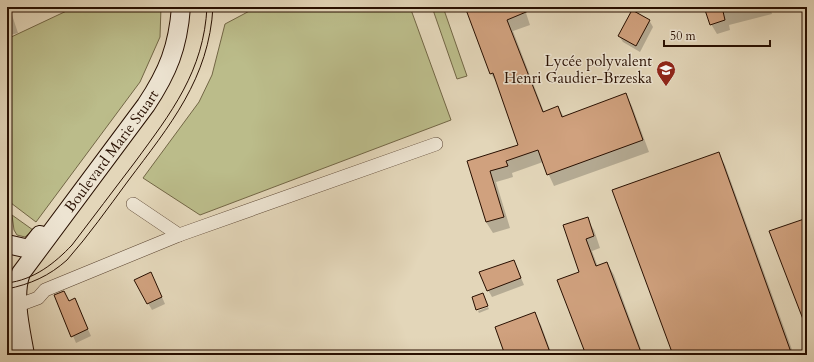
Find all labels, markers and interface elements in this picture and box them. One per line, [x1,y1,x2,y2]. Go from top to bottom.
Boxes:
scale bar [664,22,770,48]
text: 50 m [670,28,697,44]
place label: Lycée polyvalent Henri Gaudier-Brzeska [504,51,653,88]
school or university icon: Lycée polyvalent Henri Gaudier-Brzeska [655,59,677,87]
street label: Boulevard Marie Stuart [60,86,163,216]

